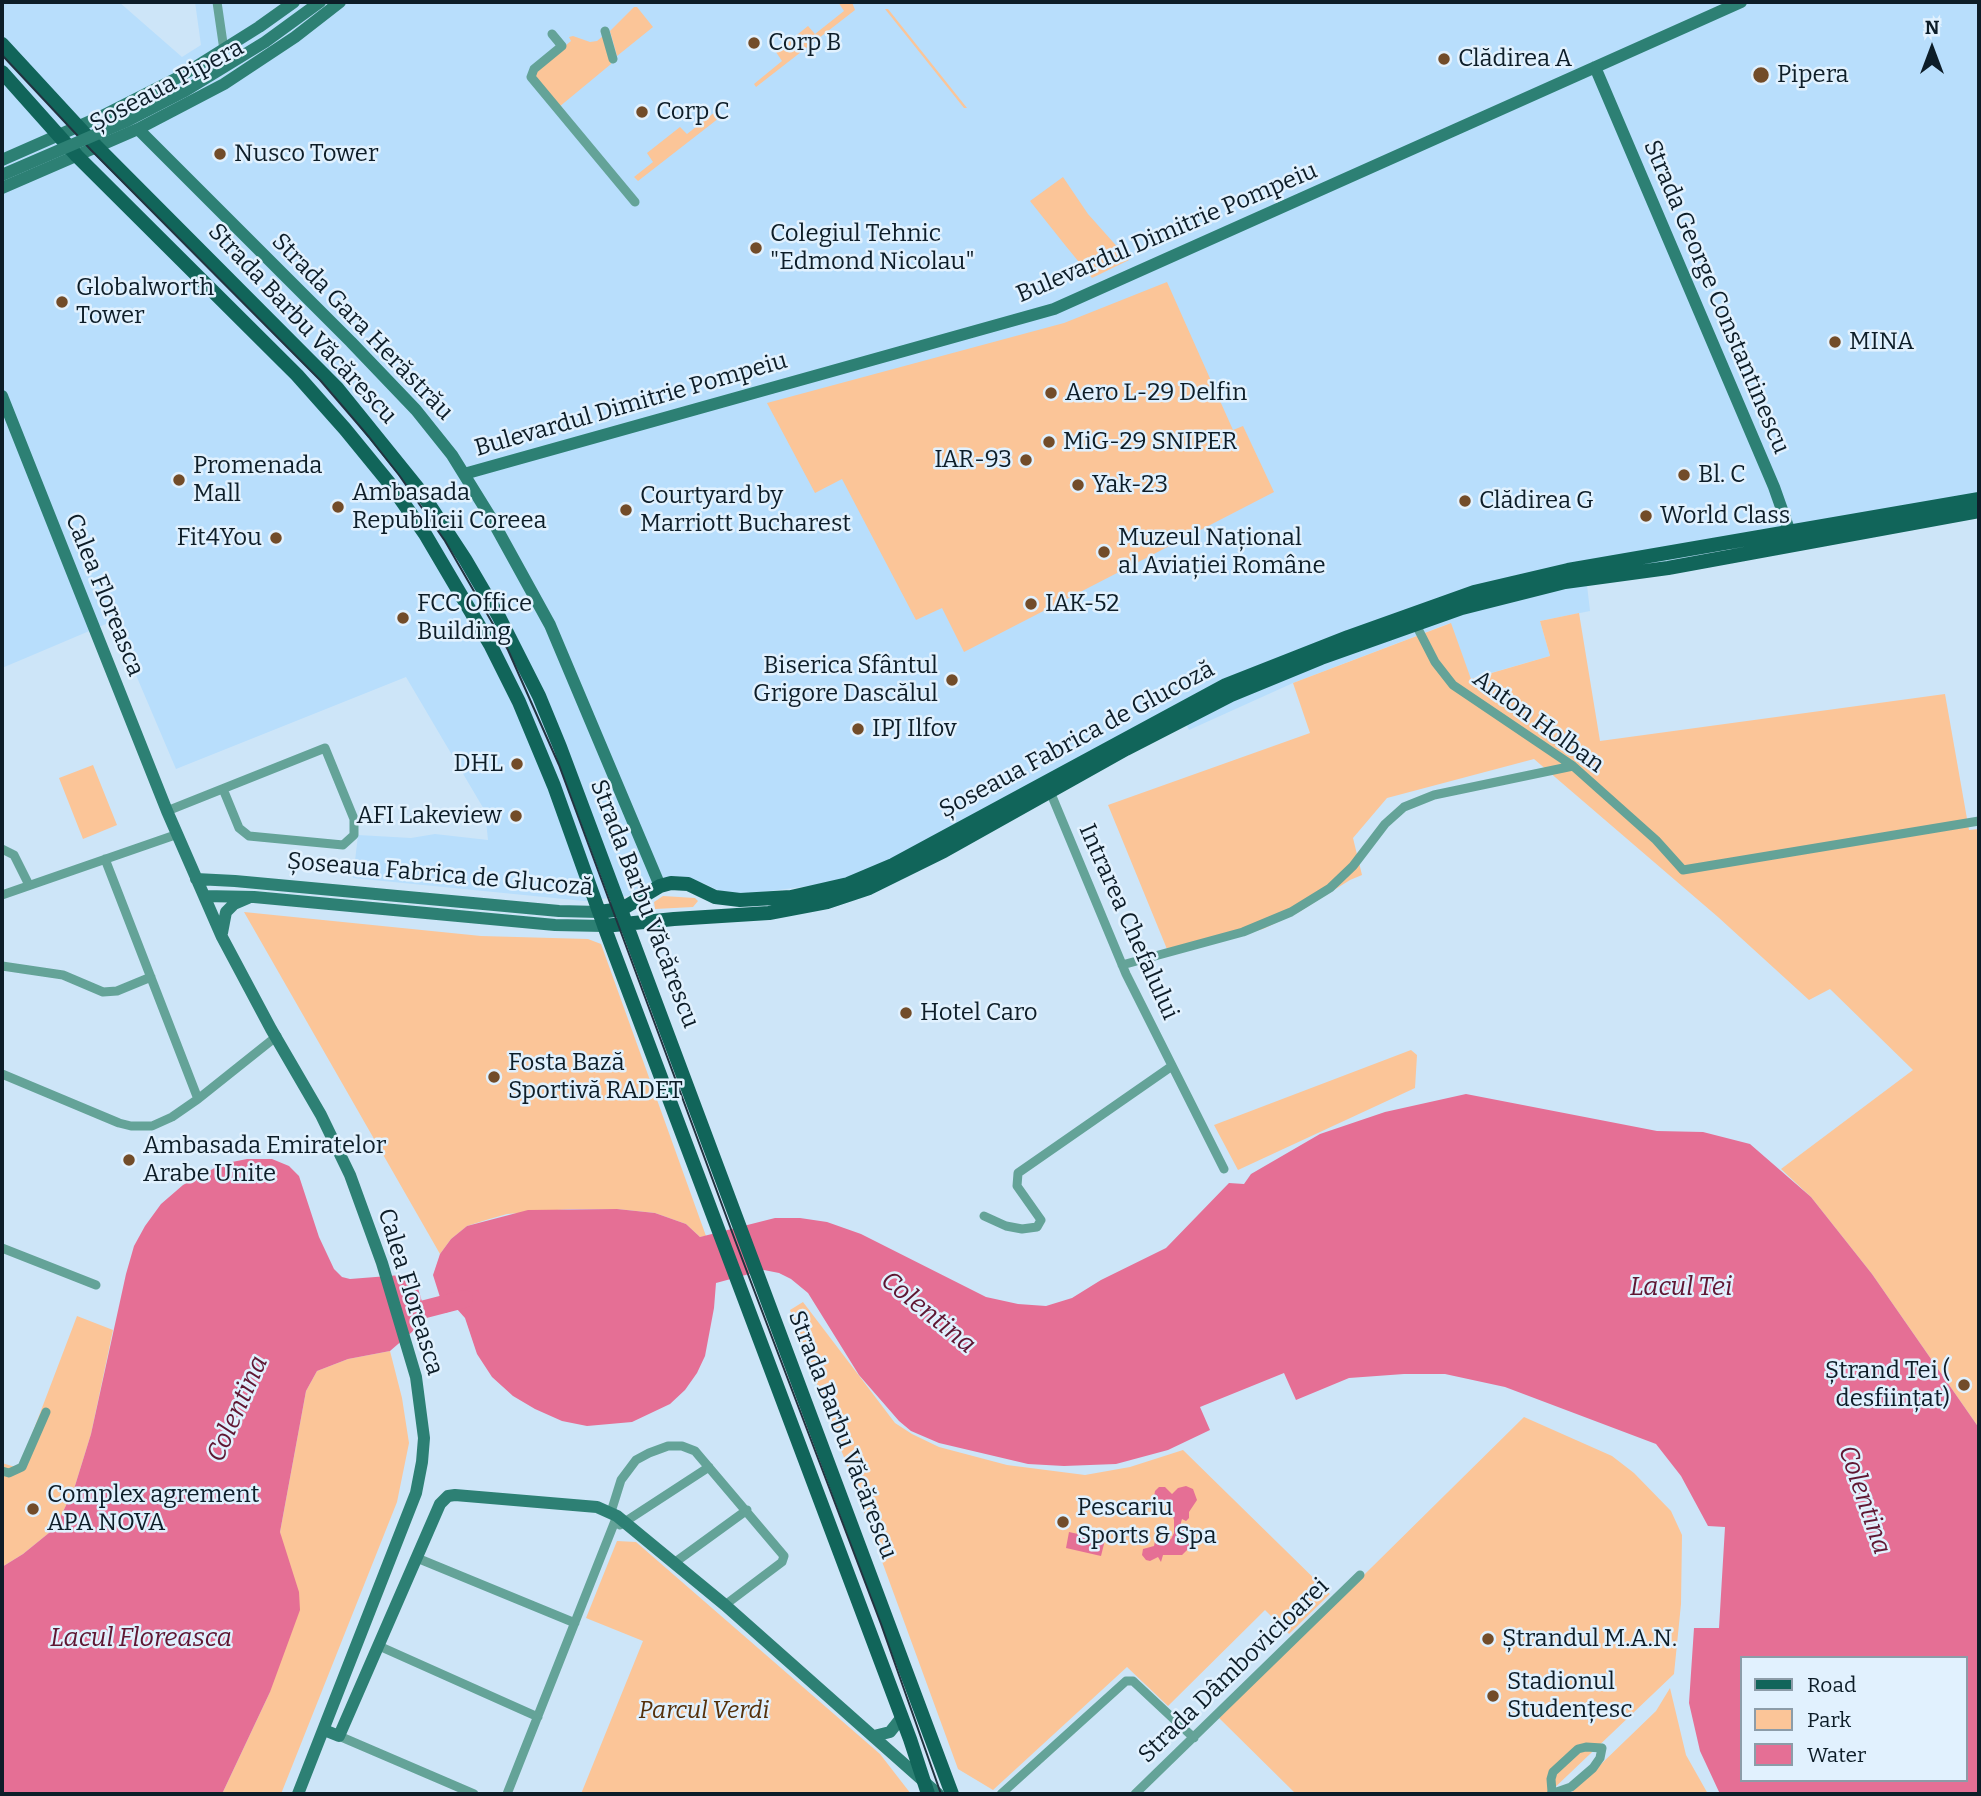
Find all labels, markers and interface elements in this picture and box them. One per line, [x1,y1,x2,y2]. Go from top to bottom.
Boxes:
north arrow [1897,14,1967,84]
text: N [1925,16,1939,39]
place label: Corp B [768,29,841,57]
street label: Șoseaua Pipera [85,33,249,139]
marker: Corp B [746,35,762,51]
place label: Clădirea A [1458,45,1572,73]
marker: Clădirea A [1436,51,1452,67]
place label: Pipera [1777,61,1849,89]
marker: Pipera [1751,65,1771,85]
place label: Corp C [656,98,730,126]
marker: Corp C [634,104,650,120]
street label: Strada George Constantinescu [1637,136,1795,458]
place label: Nusco Tower [234,140,378,168]
marker: Nusco Tower [212,146,228,162]
street label: Bulevardul Dimitrie Pompeiu [1012,156,1322,310]
street label: Strada Barbu Văcărescu [202,218,402,430]
place label: Colegiul Tehnic "Edmond Nicolau" [770,220,975,276]
street label: Strada Gara Herăstrău [265,228,459,426]
marker: Colegiul Tehnic "Edmond Nicolau" [748,240,764,256]
place label: Globalworth Tower [76,274,214,330]
marker: Globalworth Tower [54,294,70,310]
place label: MINA [1849,328,1914,356]
marker: MINA [1827,334,1843,350]
street label: Bulevardul Dimitrie Pompeiu [471,347,791,463]
place label: Aero L-29 Delfin [1065,379,1247,407]
marker: Aero L-29 Delfin [1043,385,1059,401]
place label: MiG-29 SNIPER [1063,428,1237,456]
marker: MiG-29 SNIPER [1041,434,1057,450]
place label: IAR-93 [934,446,1012,474]
place label: Promenada Mall [193,452,322,508]
marker: IAR-93 [1018,452,1034,468]
place label: Bl. C [1698,461,1745,489]
marker: Bl. C [1676,467,1692,483]
place label: Yak-23 [1092,471,1168,499]
marker: Promenada Mall [171,472,187,488]
marker: Yak-23 [1070,477,1086,493]
place label: Ambasada Republicii Coreea [352,479,547,535]
place label: Courtyard by Marriott Bucharest [640,482,851,538]
place label: Clădirea G [1479,487,1594,515]
marker: Clădirea G [1457,493,1473,509]
marker: Ambasada Republicii Coreea [330,499,346,515]
marker: Courtyard by Marriott Bucharest [618,502,634,518]
place label: World Class [1660,502,1790,530]
marker: World Class [1638,508,1654,524]
street label: Calea Floreasca [58,510,150,680]
place label: Fit4You [177,524,262,552]
place label: Muzeul Național al Aviației Române [1118,524,1326,580]
marker: Fit4You [268,530,284,546]
marker: Muzeul Național al Aviației Române [1096,544,1112,560]
place label: FCC Office Building [417,590,532,646]
place label: IAK-52 [1045,590,1119,618]
marker: IAK-52 [1023,596,1039,612]
marker: FCC Office Building [395,610,411,626]
place label: Biserica Sfântul Grigore Dascălul [753,652,938,708]
street label: Șoseaua Fabrica de Glucoză [935,655,1219,825]
street label: Anton Holban [1467,665,1609,779]
marker: Biserica Sfântul Grigore Dascălul [944,672,960,688]
place label: IPJ Ilfov [872,715,957,743]
marker: IPJ Ilfov [850,721,866,737]
place label: DHL [453,750,503,778]
marker: DHL [509,756,525,772]
street label: Strada Barbu Văcărescu [583,776,705,1032]
place label: AFI Lakeview [356,802,502,830]
marker: AFI Lakeview [508,808,524,824]
street label: Intrarea Chefalului [1072,820,1184,1024]
street label: Șoseaua Fabrica de Glucoză [286,847,594,903]
place label: Hotel Caro [920,999,1038,1027]
marker: Hotel Caro [898,1005,914,1021]
place label: Fosta Bază Sportivă RADET [508,1049,683,1105]
marker: Fosta Bază Sportivă RADET [486,1069,502,1085]
place label: Ambasada Emiratelor Arabe Unite [143,1132,386,1188]
marker: Ambasada Emiratelor Arabe Unite [121,1152,137,1168]
street label: Calea Floreasca [371,1205,449,1379]
water label: Colentina [874,1265,982,1361]
water label: Lacul Tei [1630,1272,1732,1304]
street label: Strada Barbu Văcărescu [781,1307,903,1563]
water label: Colentina [201,1351,275,1467]
place label: Ștrand Tei ( desființat) [1825,1357,1950,1413]
marker: Ștrand Tei ( desființat) [1956,1377,1972,1393]
water label: Colentina [1831,1441,1897,1559]
place label: Complex agrement APA NOVA [47,1481,259,1537]
place label: Pescariu Sports & Spa [1077,1494,1217,1550]
marker: Complex agrement APA NOVA [25,1501,41,1517]
marker: Pescariu Sports & Spa [1055,1514,1071,1530]
street label: Strada Dâmbovicioarei [1133,1573,1335,1769]
water label: Lacul Floreasca [50,1623,232,1655]
place label: Ștrandul M.A.N. [1502,1625,1677,1653]
marker: Ștrandul M.A.N. [1480,1631,1496,1647]
legend [1740,1656,1967,1782]
place label: Stadionul Studențesc [1507,1668,1632,1724]
text: Road [1807,1672,1856,1698]
marker: Stadionul Studențesc [1485,1688,1501,1704]
park label: Parcul Verdi [639,1697,769,1725]
text: Park [1807,1707,1851,1733]
text: Water [1807,1742,1866,1768]

